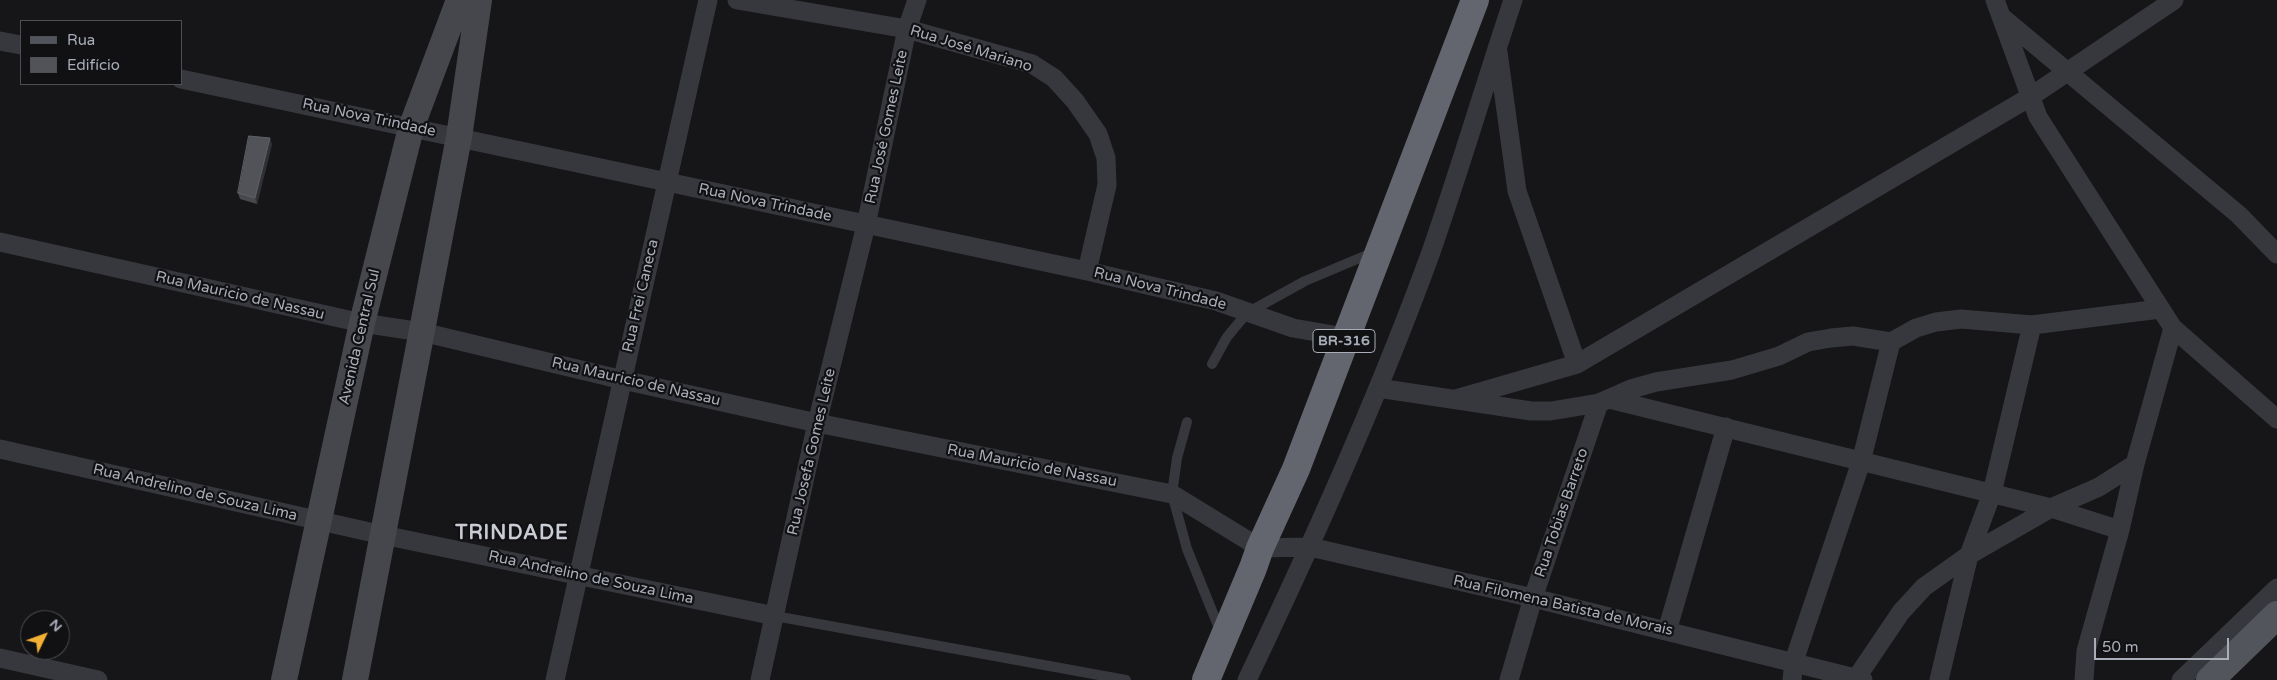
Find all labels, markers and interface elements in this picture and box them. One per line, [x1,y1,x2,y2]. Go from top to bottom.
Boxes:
legend [20,20,182,85]
street label: Rua José Mariano [908,22,1034,76]
text: Rua [67,31,95,49]
street label: Rua José Gomes Leite [862,49,912,205]
text: Edifício [67,56,120,74]
street label: Rua Nova Trindade [301,95,437,141]
street label: Rua Nova Trindade [697,180,833,226]
street label: Rua Frei Caneca [619,238,663,354]
street label: Rua Nova Trindade [1092,264,1228,314]
street label: Avenida Central Sul [336,267,384,407]
street label: Rua Mauricio de Nassau [154,268,326,324]
road number: BR-316 [1313,330,1375,352]
street label: Rua Mauricio de Nassau [550,354,722,410]
street label: Rua Josefa Gomes Leite [784,367,840,537]
street label: Rua Mauricio de Nassau [946,441,1118,491]
street label: Rua Tobias Barreto [1531,446,1593,580]
street label: Rua Andrelino de Souza Lima [91,461,299,525]
district label: TRINDADE [454,522,570,546]
street label: Rua Andrelino de Souza Lima [487,547,695,609]
street label: Rua Filomena Batista de Morais [1451,572,1675,640]
north arrow [20,610,70,660]
text: N [46,615,66,635]
scale bar [2097,628,2232,660]
text: 50 m [2102,638,2139,656]

